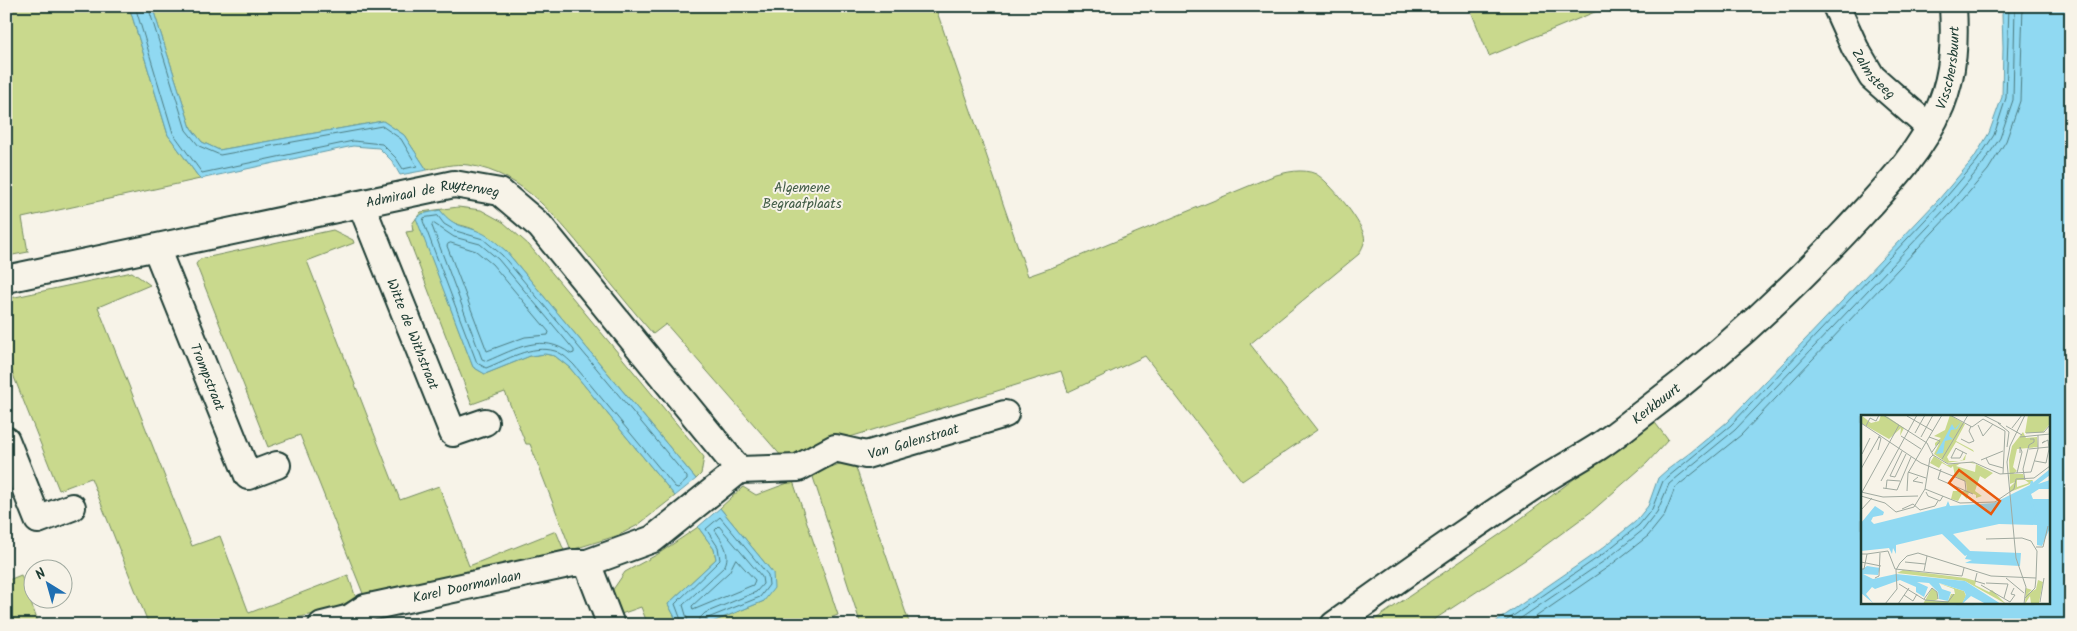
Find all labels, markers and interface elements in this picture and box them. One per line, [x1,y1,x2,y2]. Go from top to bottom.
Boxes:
street label: Visschersbuurt [1930,25,1966,113]
street label: Zalmsteeg [1845,44,1900,105]
street label: Admiraal de Ruyterweg [364,174,501,214]
park label: Algemene Begraafplaats [762,177,842,215]
street label: Witte de Withstraat [380,275,445,394]
street label: Trompstraat [184,340,231,415]
street label: Kerkbuurt [1627,378,1686,430]
inset map [1861,415,2050,604]
street label: Van Galenstraat [865,418,962,466]
north arrow [22,558,72,608]
text: N [31,563,51,586]
street label: Karel Doormanlaan [411,565,523,609]

